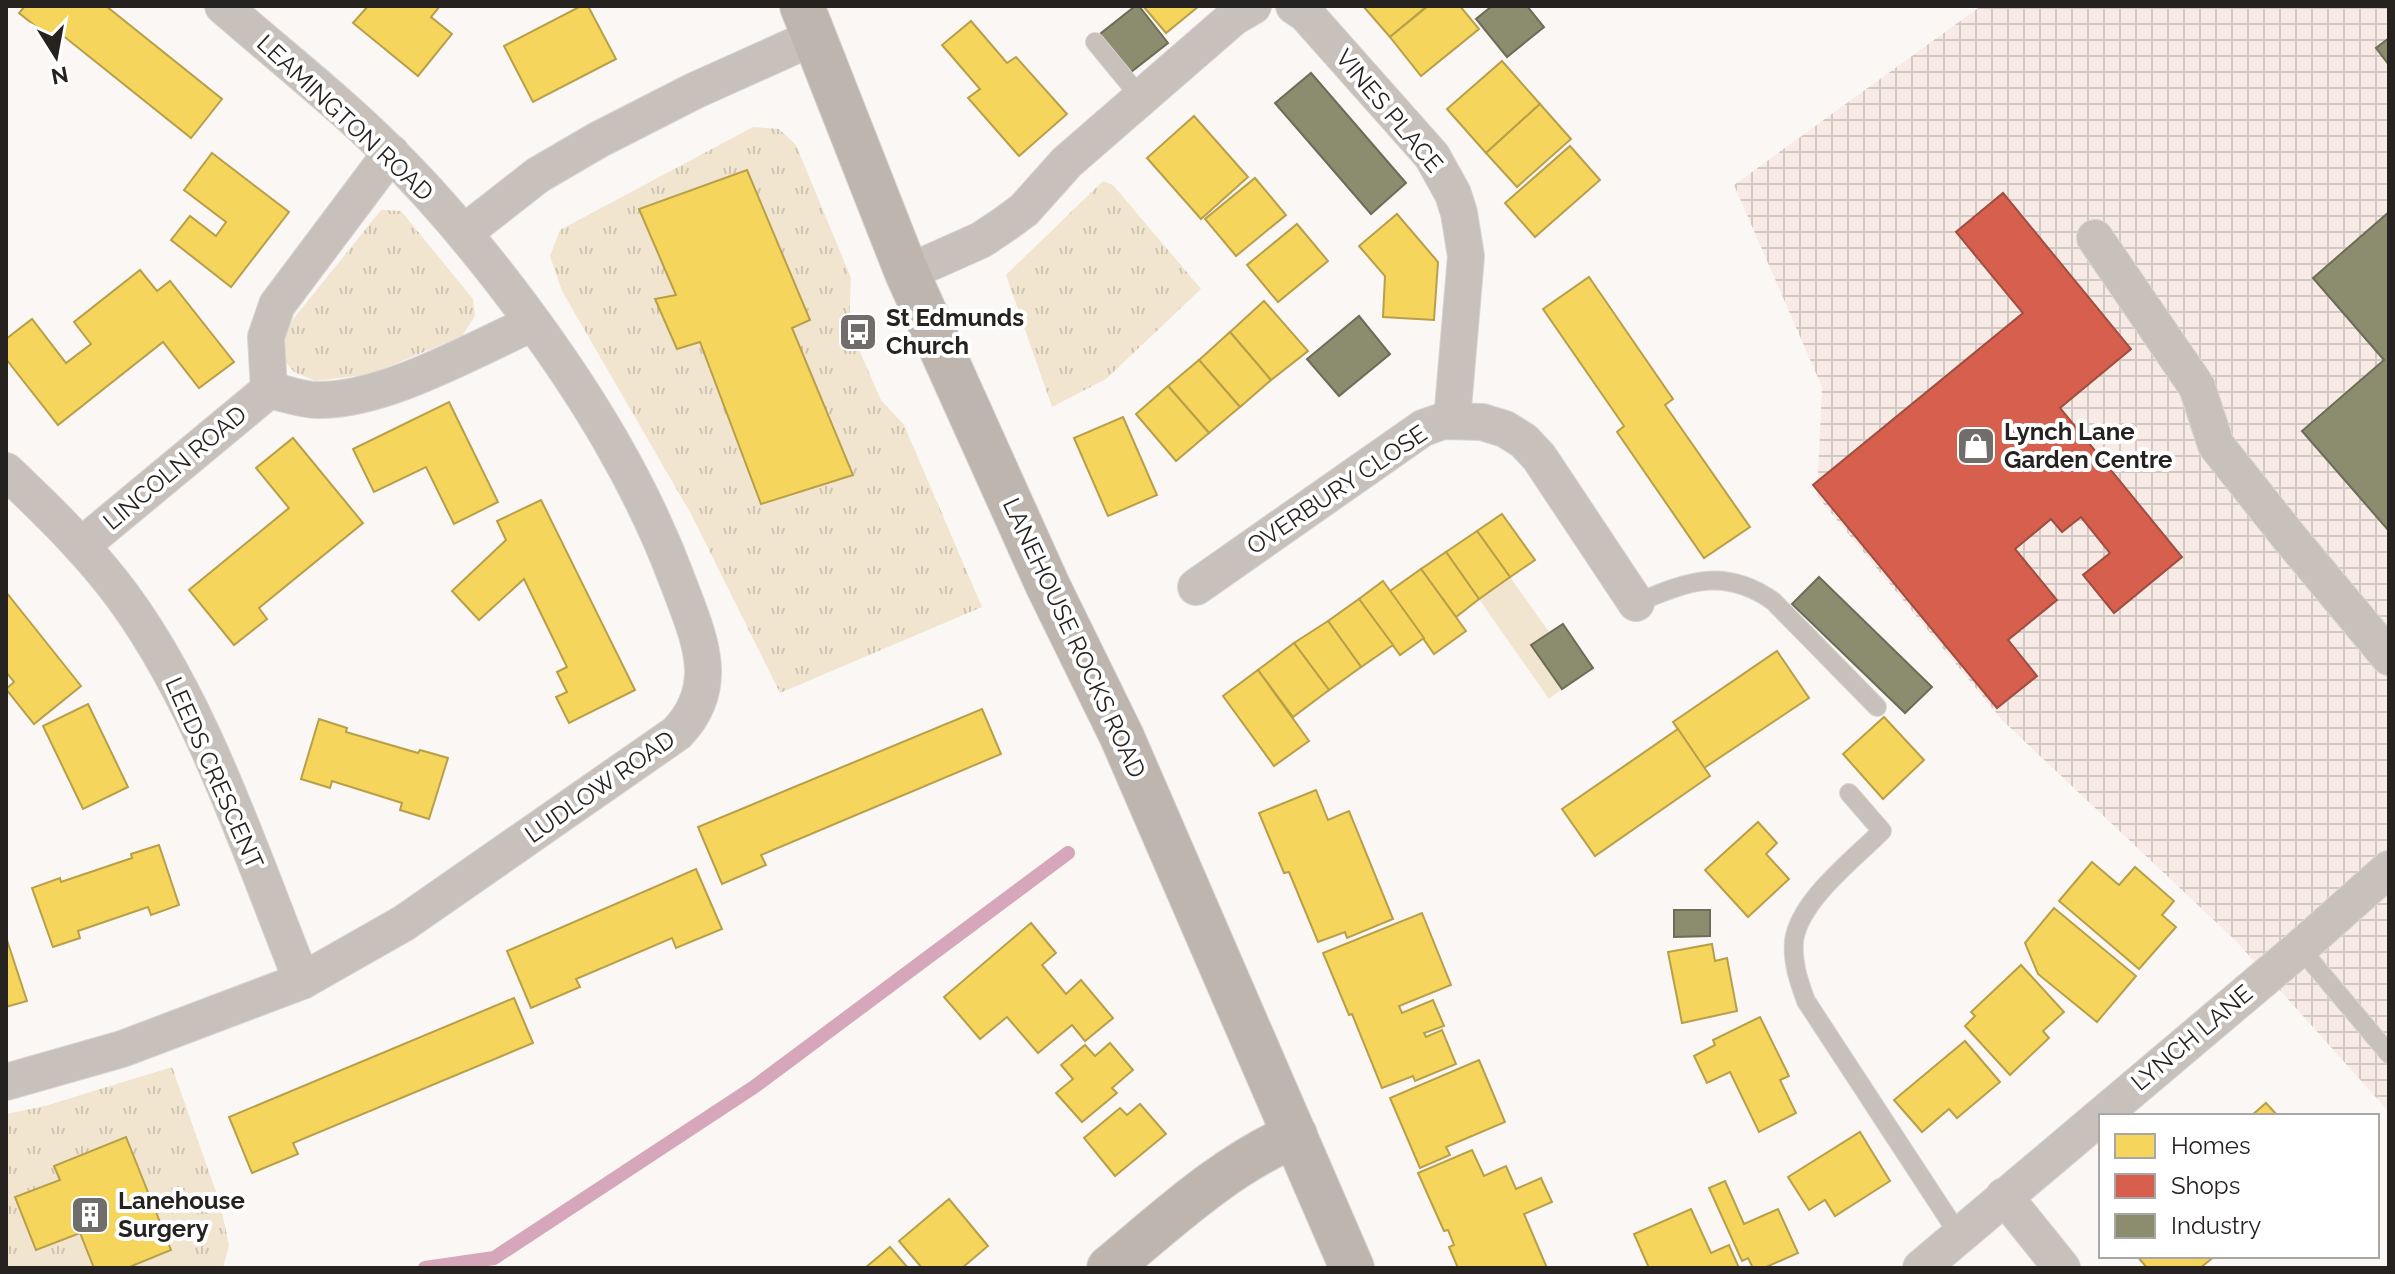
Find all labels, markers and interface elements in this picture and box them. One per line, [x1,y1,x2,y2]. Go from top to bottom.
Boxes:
north arrow [16,16,96,96]
street label: LEAMINGTON ROAD [251,28,440,207]
street label: VINES PLACE [1330,43,1449,178]
text: N [49,61,71,90]
place label: St Edmunds Church [886,303,1024,360]
bus stop icon: St Edmunds Church [837,311,879,353]
street label: LINCOLN ROAD [97,399,252,536]
place label: Lynch Lane Garden Centre [2004,417,2172,474]
street label: OVERBURY CLOSE [1241,419,1432,561]
shop icon: Lynch Lane Garden Centre [1955,425,1997,467]
street label: LANEHOUSE ROCKS ROAD [997,493,1152,782]
street label: LEEDS CRESCENT [159,673,270,873]
street label: LUDLOW ROAD [519,724,680,849]
street label: LYNCH LANE [2125,979,2258,1097]
legend [2099,1114,2379,1258]
text: Homes [2171,1131,2251,1160]
text: Shops [2171,1171,2240,1200]
place label: Lanehouse Surgery [118,1186,245,1243]
building icon: Lanehouse Surgery [69,1194,111,1236]
text: Industry [2171,1211,2261,1240]

